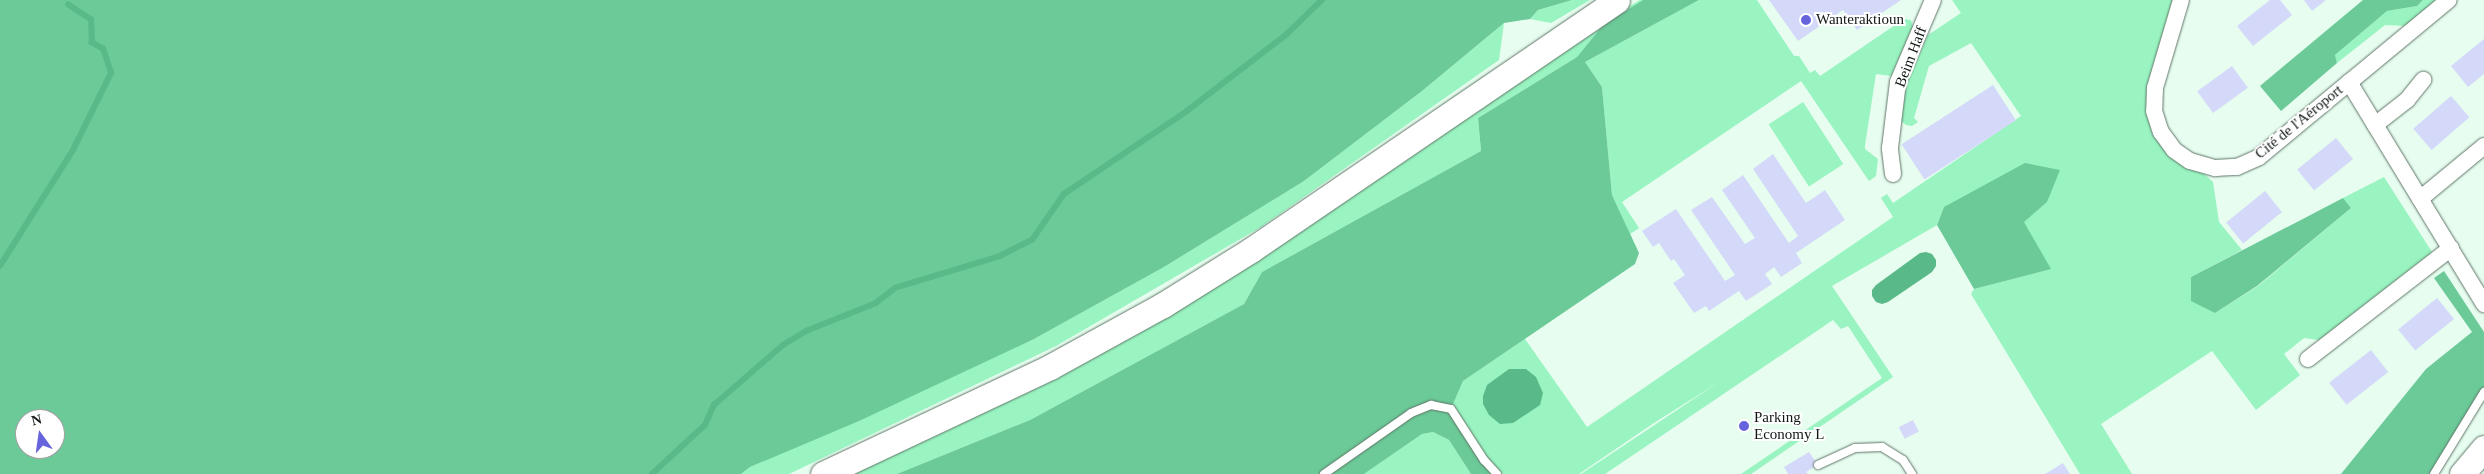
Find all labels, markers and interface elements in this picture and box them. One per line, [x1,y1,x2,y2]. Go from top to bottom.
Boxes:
place label: Wanteraktioun [1816,11,1904,29]
marker: Wanteraktioun [1800,14,1812,26]
street label: Beim Haff [1891,24,1931,90]
street label: Cité de l'Aéroport [2251,81,2347,163]
place label: Parking Economy L [1754,408,1824,443]
north arrow [15,409,65,459]
text: N [30,411,43,428]
marker: Parking Economy L [1738,420,1750,432]

